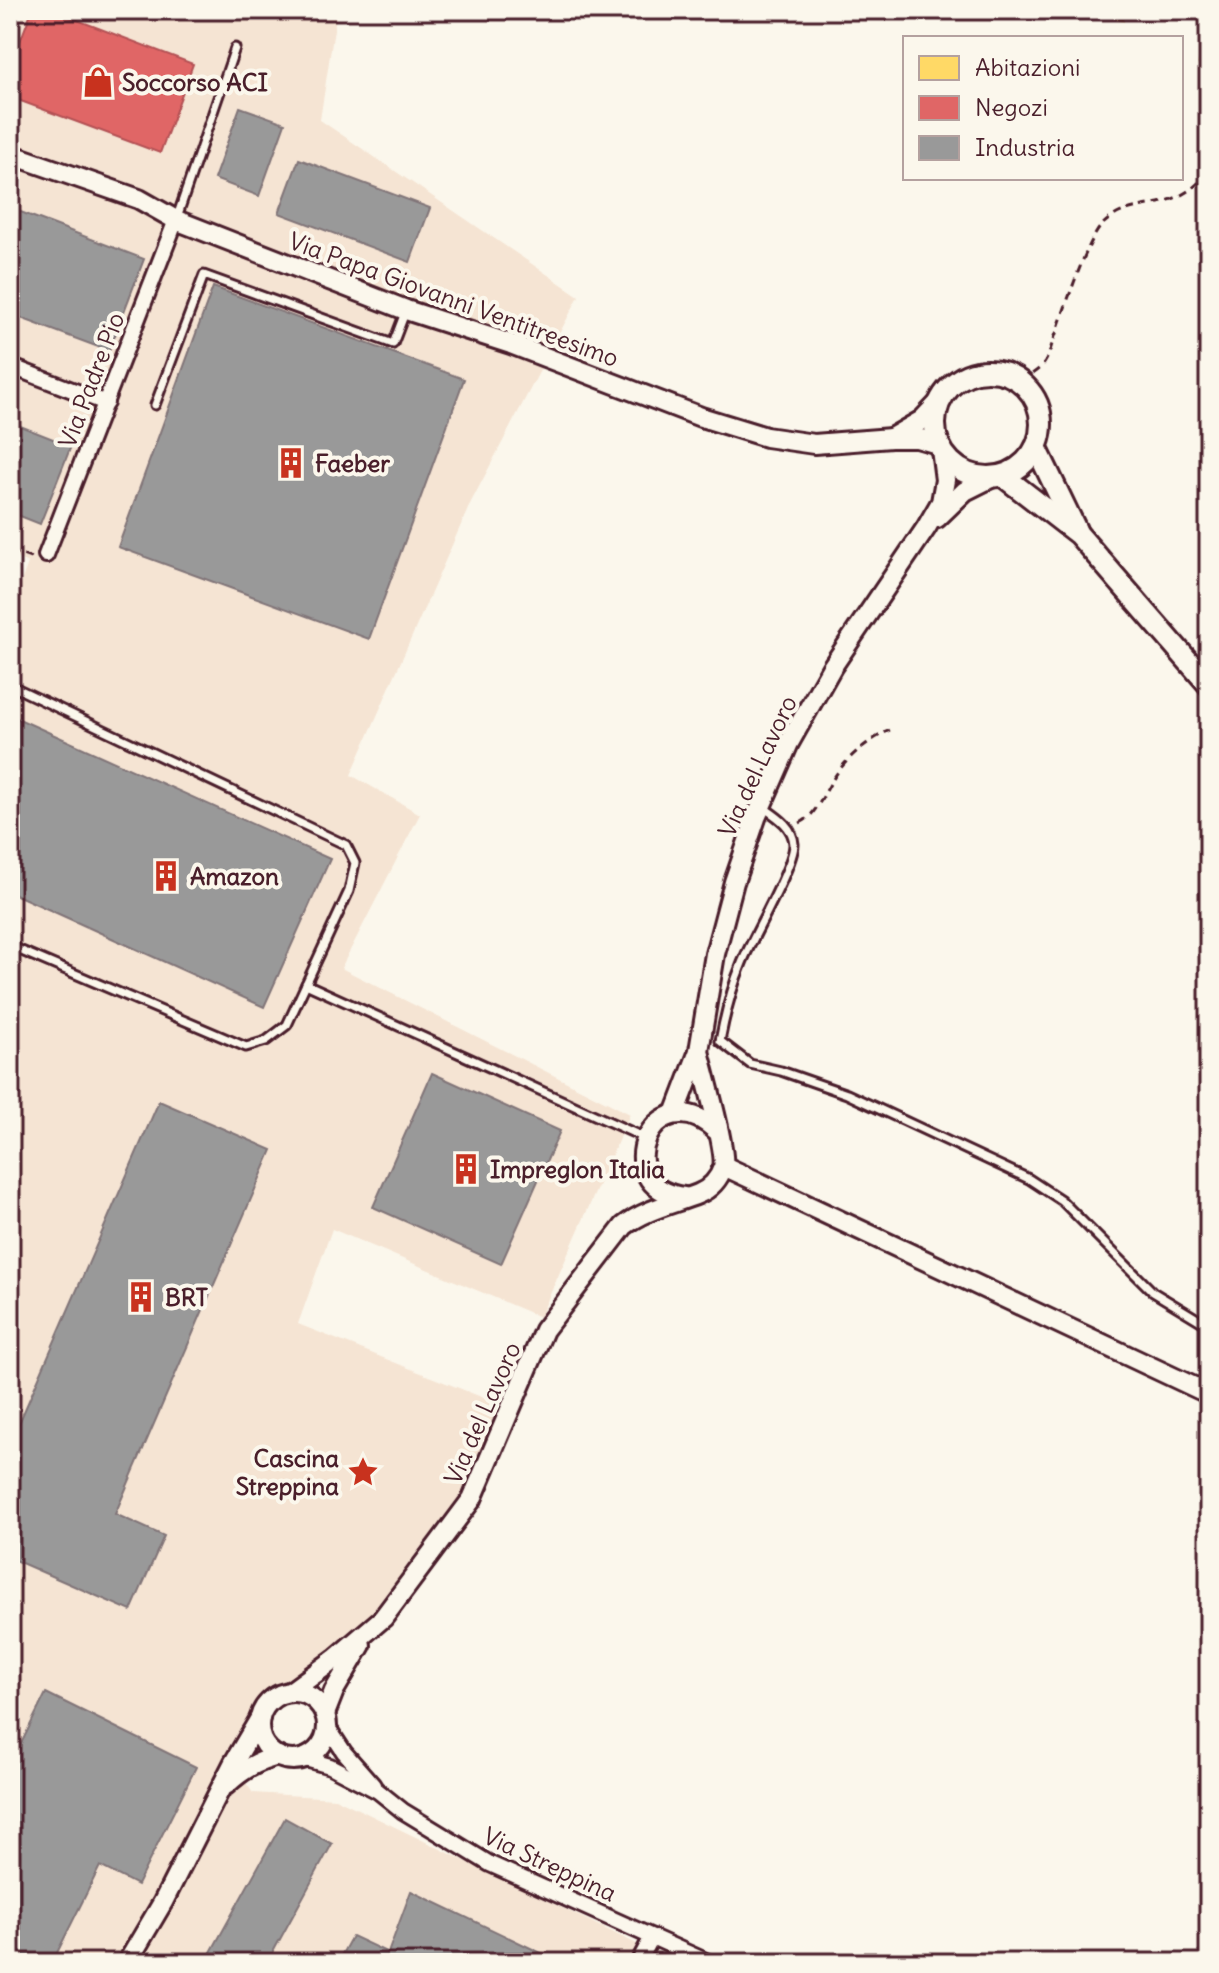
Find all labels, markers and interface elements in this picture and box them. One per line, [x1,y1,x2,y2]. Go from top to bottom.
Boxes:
legend [903,36,1183,180]
text: Abitazioni [975,52,1080,82]
shop icon: Soccorso ACI [81,65,115,99]
place label: Soccorso ACI [122,67,268,97]
text: Negozi [975,92,1048,122]
text: Industria [975,132,1075,162]
street label: Via Papa Giovanni Ventitreesimo [285,225,623,373]
street label: Via Padre Pio [51,308,131,452]
building icon: Faeber [274,446,308,480]
place label: Faeber [315,448,390,478]
street label: Via del Lavoro [711,691,803,841]
building icon: Amazon [149,859,183,893]
place label: Amazon [190,861,279,891]
building icon: Impreglon Italia [449,1152,483,1186]
place label: Impreglon Italia [490,1154,665,1184]
building icon: BRT [124,1280,158,1314]
place label: BRT [165,1282,208,1312]
street label: Via del Lavoro [437,1337,527,1489]
place label: Cascina Streppina [236,1443,339,1501]
place icon: Cascina Streppina [346,1455,380,1489]
street label: Via Streppina [479,1820,621,1908]

